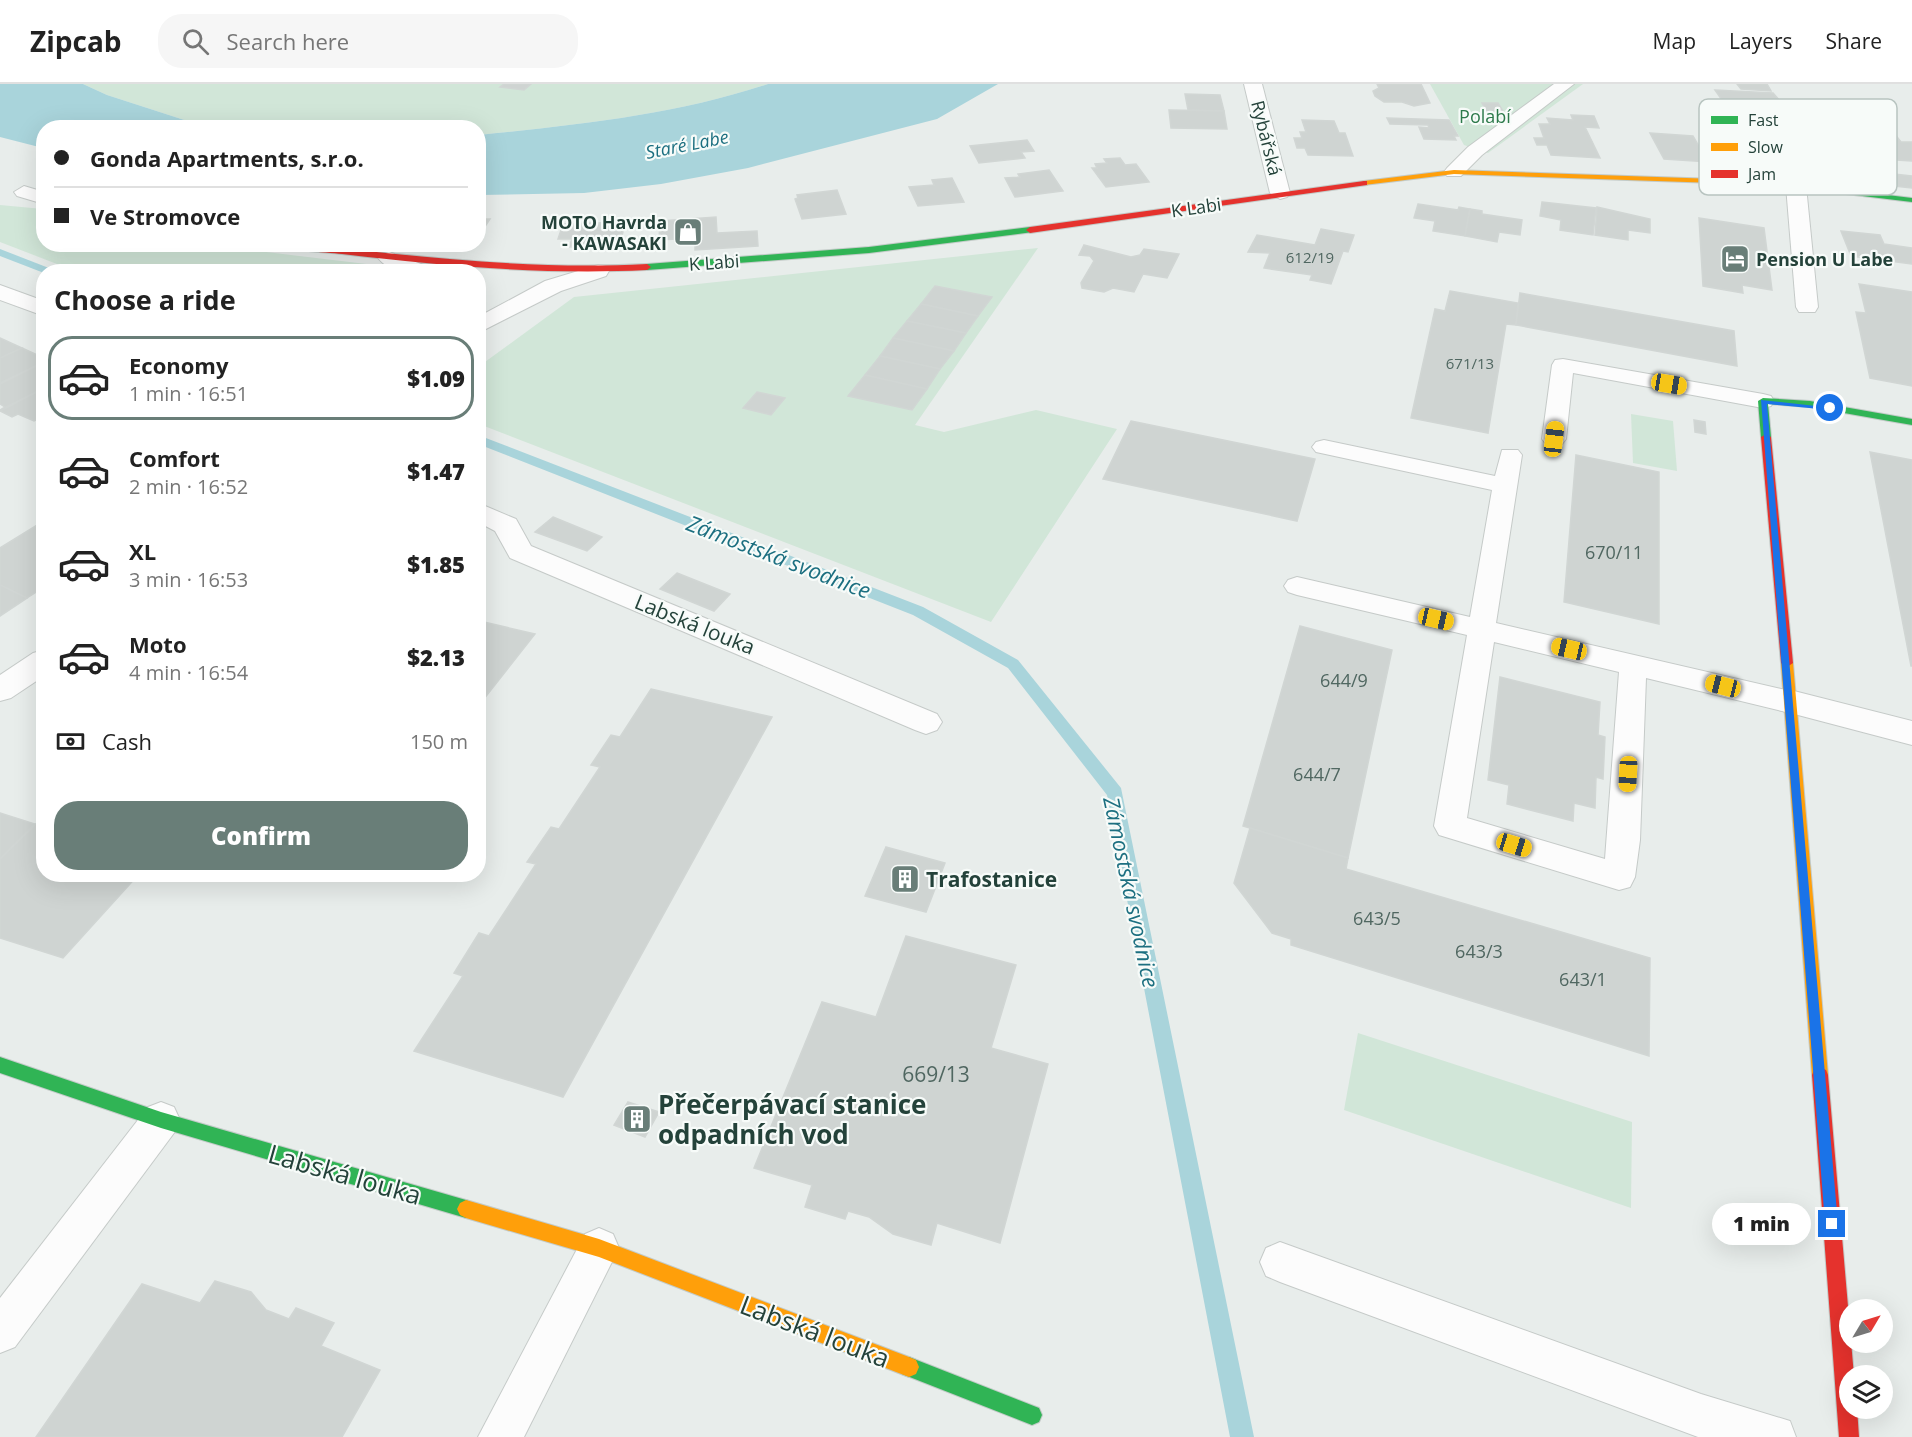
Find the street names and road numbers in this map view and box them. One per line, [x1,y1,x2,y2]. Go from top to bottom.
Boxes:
street label: Rybářská [1246,98,1288,178]
street label: K Labi [1169,192,1223,222]
street label: K Labi [688,248,740,276]
street label: Labská louka [631,587,759,661]
street label: Labská louka [264,1135,426,1213]
street label: Labská louka [735,1286,895,1376]

